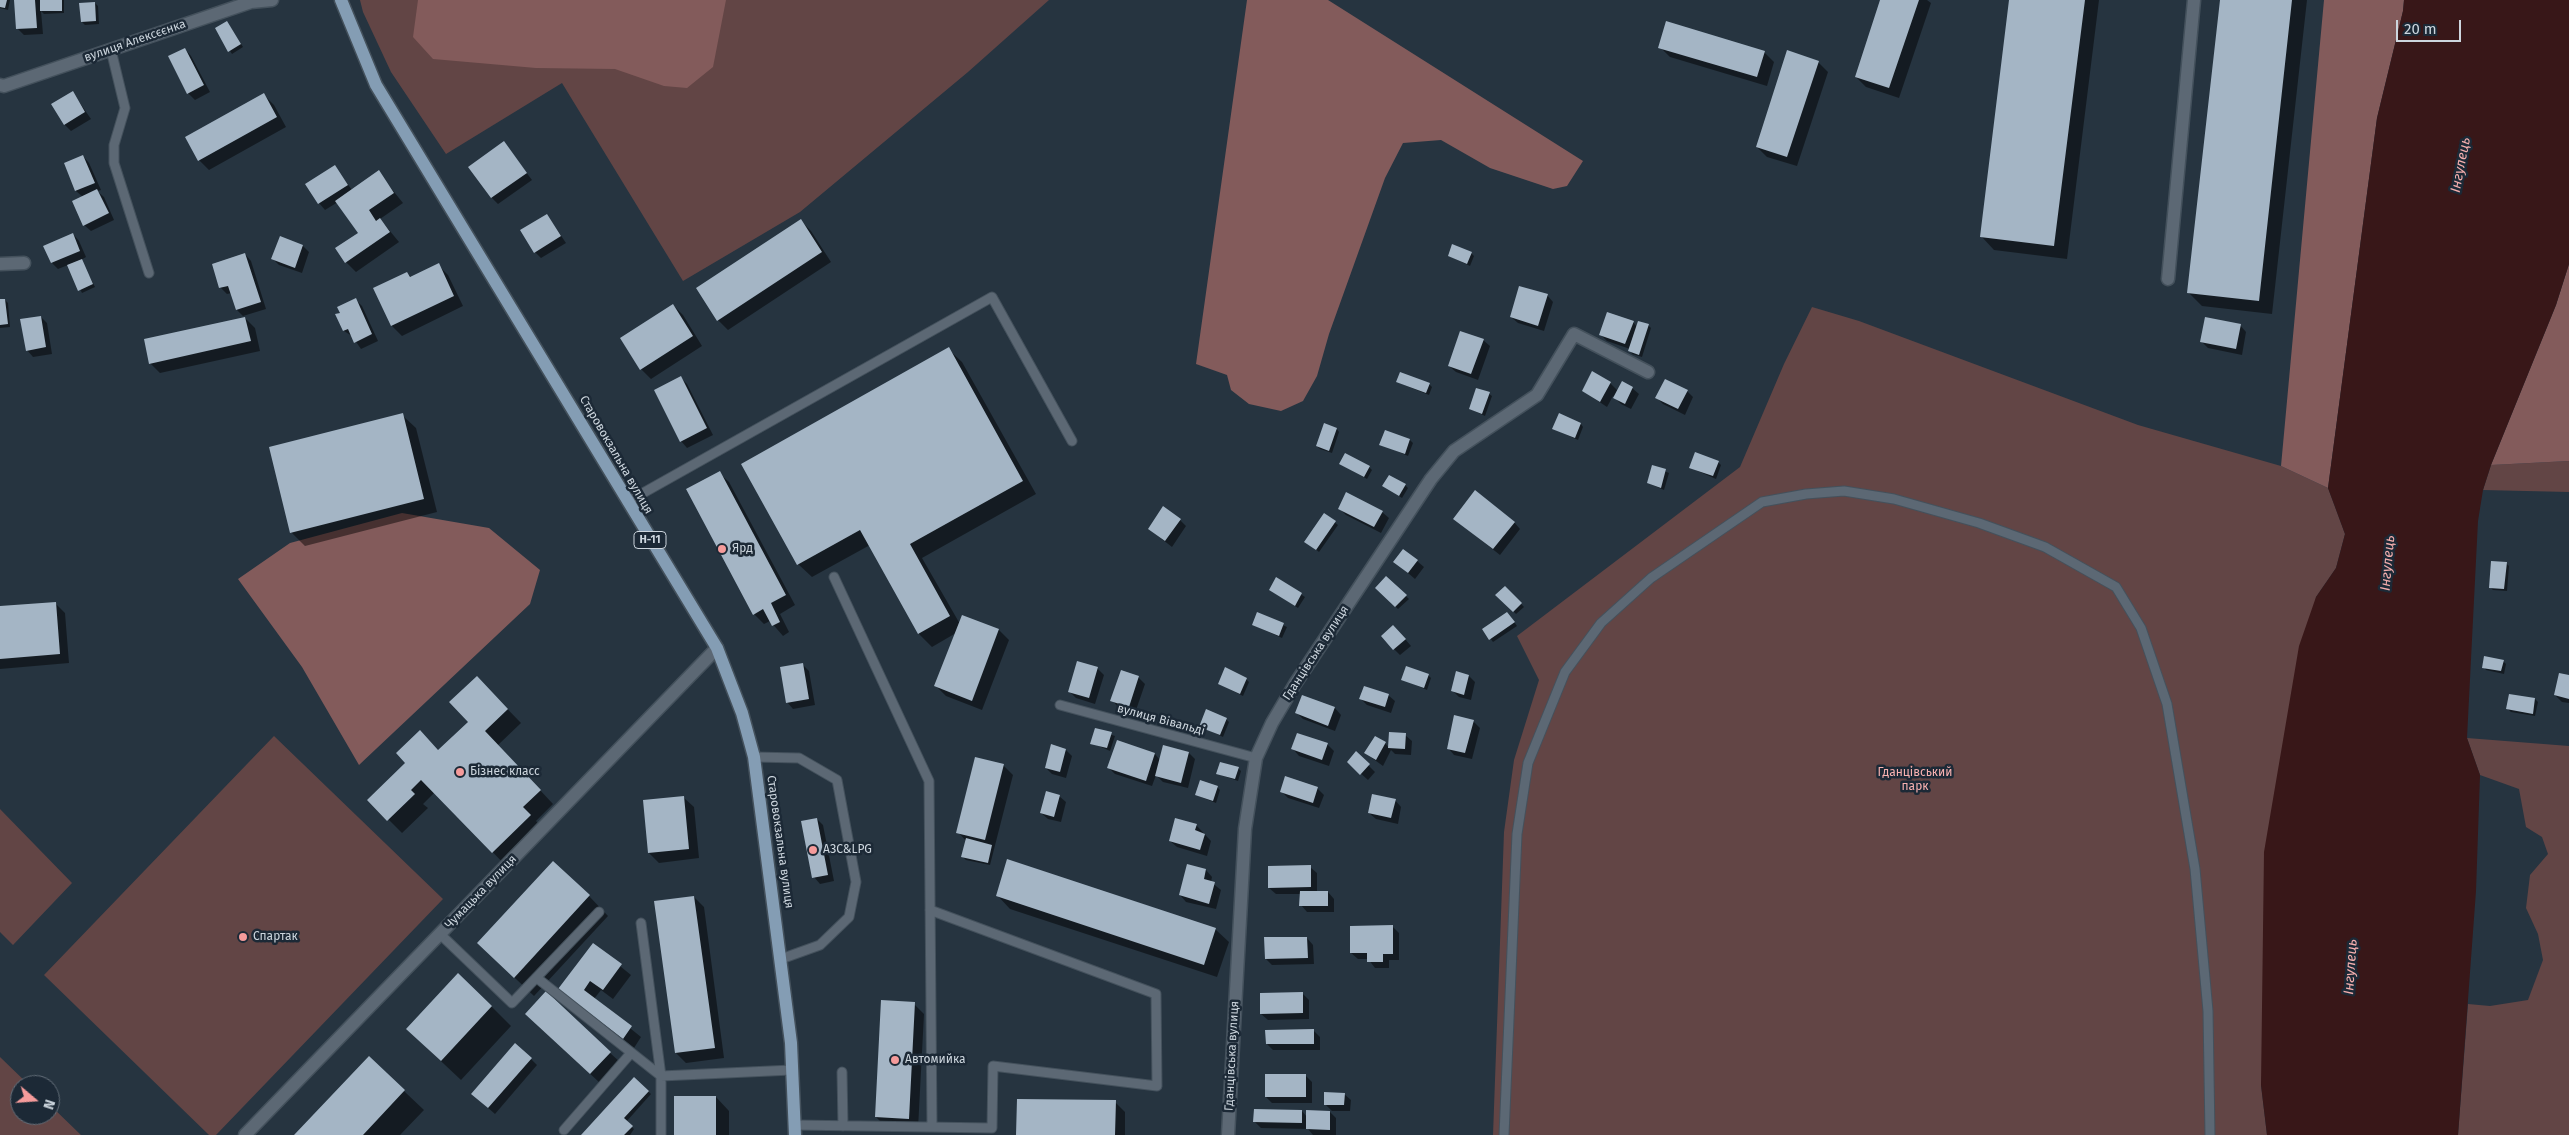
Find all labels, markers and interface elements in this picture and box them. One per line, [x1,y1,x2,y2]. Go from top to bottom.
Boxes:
scale bar [2399,10,2464,42]
street label: вулиця Алексєєнка [82,17,188,65]
text: 20 m [2404,20,2437,38]
water label: Інгулець [2447,136,2475,194]
street label: Старовокзальна вулиця [576,393,656,517]
road number: Н-11 [634,532,666,548]
water label: Інгулець [2377,534,2399,592]
place label: Ярд [732,542,753,556]
marker: Ярд [716,543,728,555]
street label: Гданцівська вулиця [1280,603,1352,703]
street label: вулиця Вівальді [1116,701,1206,739]
place label: Бізнес класс [470,765,540,779]
marker: Бізнес класс [454,766,466,778]
park label: Гданцівський парк [1878,766,1952,794]
street label: Старовокзальна вулиця [764,775,796,909]
place label: АЗС&LPG [823,843,872,857]
marker: АЗС&LPG [807,844,819,856]
street label: Чумацька вулиця [442,852,520,932]
place label: Спартак [253,930,298,944]
marker: Спартак [237,931,249,943]
water label: Інгулець [2341,939,2361,995]
street label: Гданцівська вулиця [1222,1001,1242,1111]
place label: Автомийка [905,1053,966,1067]
marker: Автомийка [889,1054,901,1066]
north arrow [10,1075,60,1125]
text: N [39,1097,58,1112]

